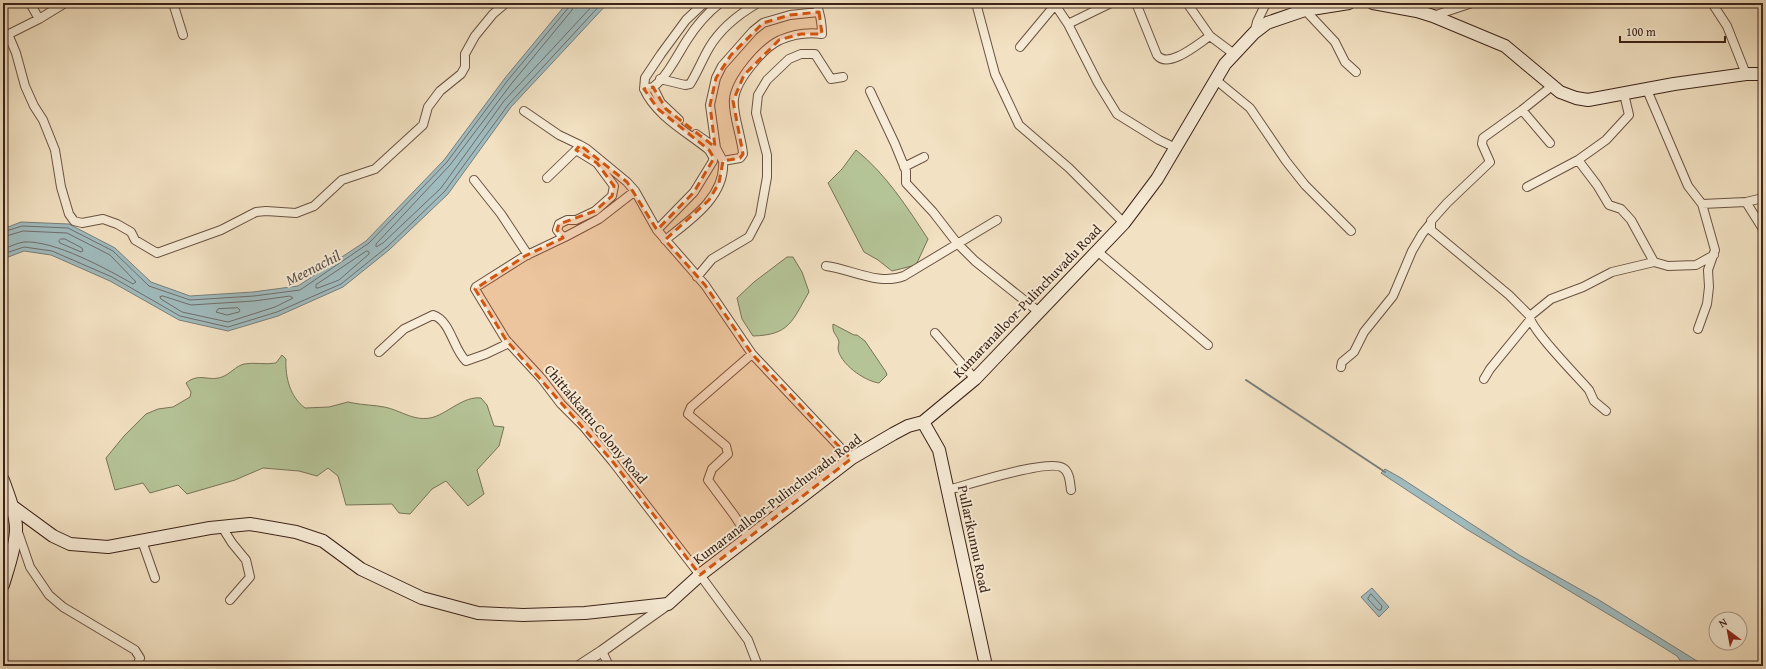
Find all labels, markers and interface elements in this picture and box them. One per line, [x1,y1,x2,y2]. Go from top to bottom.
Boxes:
scale bar [1620,18,1725,44]
text: 100 m [1626,23,1656,40]
street label: Kumaranalloor-Pulinchuvadu Road [948,219,1106,382]
water label: Meenachil [282,245,344,290]
street label: Chittakkattu Colony Road [540,360,652,488]
street label: Kumaranalloor-Pulinchuvadu Road [689,429,866,569]
street label: Pullarikunnu Road [953,483,995,595]
north arrow [1708,611,1748,651]
text: N [1715,613,1731,631]

